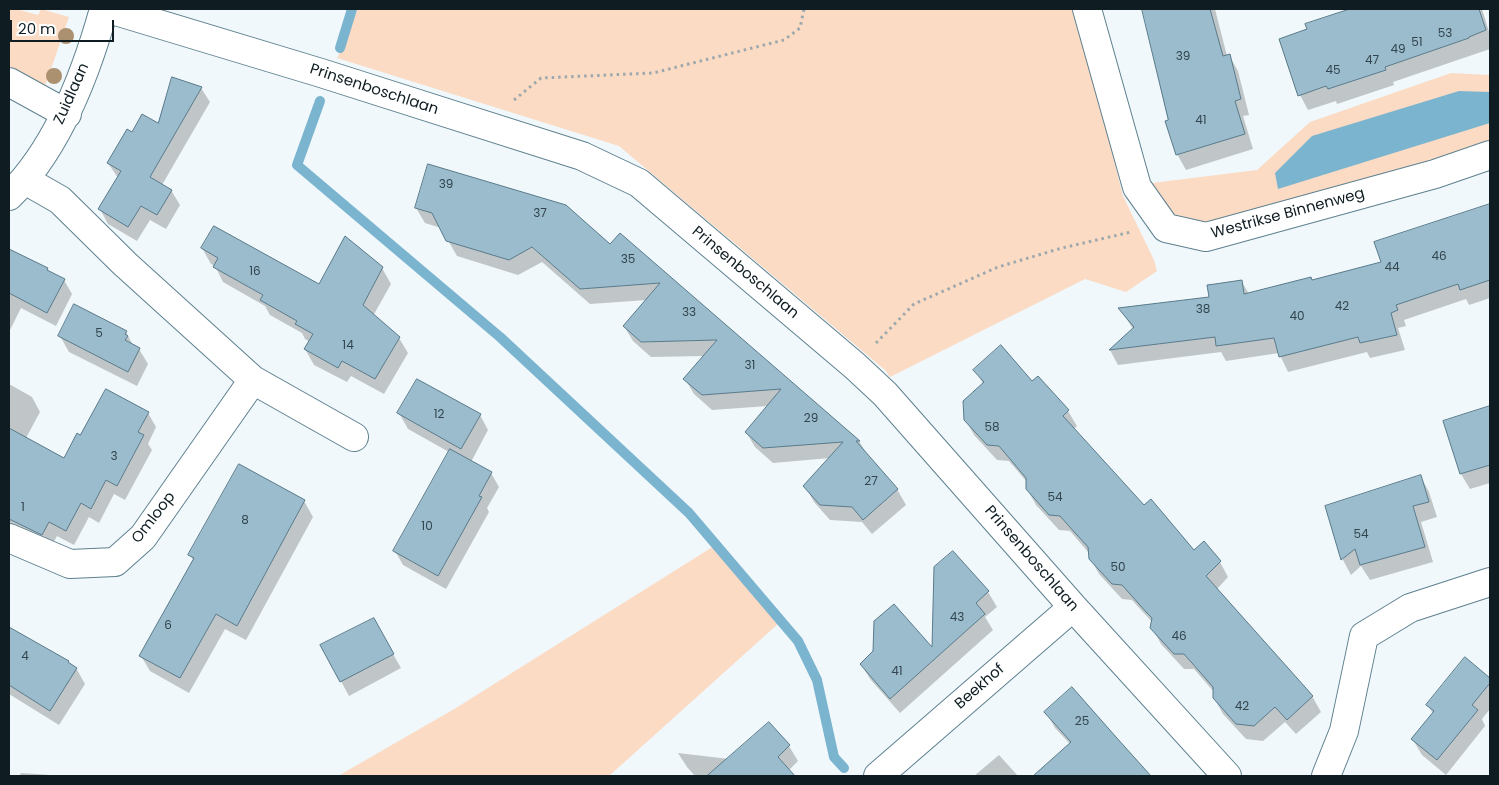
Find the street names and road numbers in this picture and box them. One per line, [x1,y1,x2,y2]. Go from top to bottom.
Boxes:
street label: Zuidlaan [51,61,93,127]
street label: Prinsenboschlaan [307,61,441,119]
street label: Westrikse Binnenweg [1209,185,1367,243]
street label: Prinsenboschlaan [688,223,802,323]
street label: Omloop [128,489,180,547]
street label: Prinsenboschlaan [980,502,1082,616]
street label: Beekhof [952,661,1008,713]

